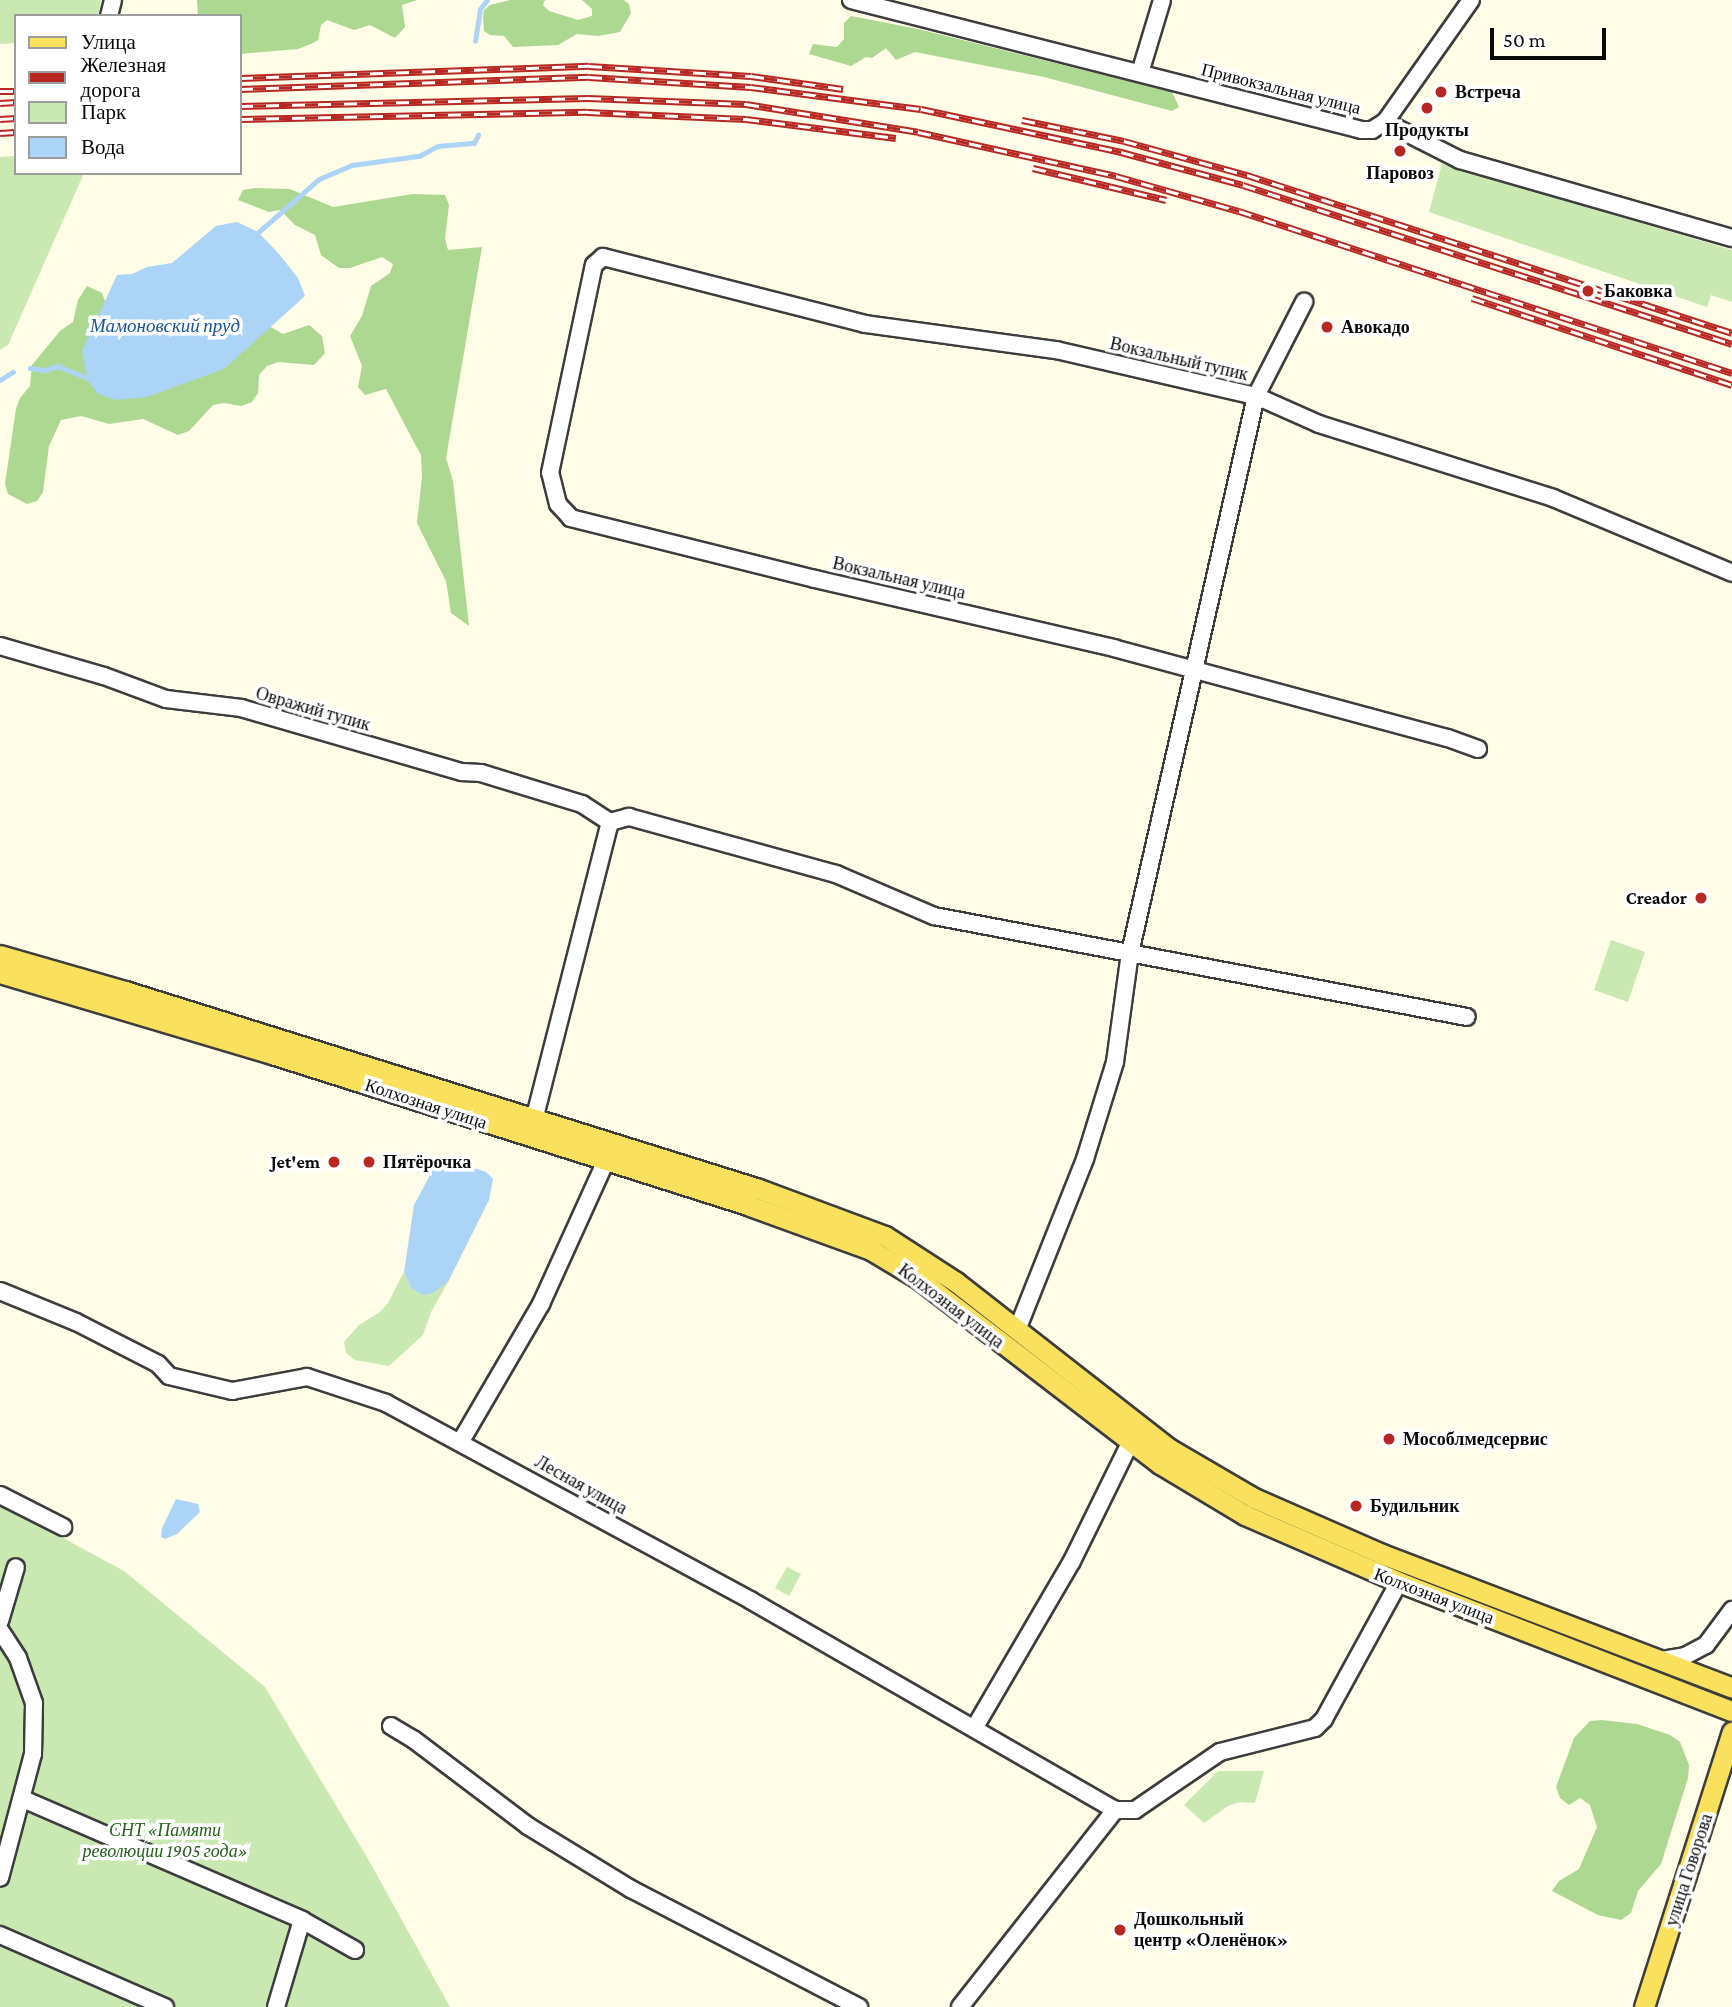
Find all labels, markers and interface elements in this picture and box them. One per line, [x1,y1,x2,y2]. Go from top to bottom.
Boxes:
legend [14,14,242,175]
scale bar [1494,14,1610,58]
text: 50 m [1503,28,1546,52]
text: Улица [81,30,136,54]
text: Железная дорога [80,53,166,102]
street label: Привокзальная улица [1199,59,1363,119]
place label: Встреча [1455,81,1521,103]
marker: Встреча [1433,84,1449,100]
text: Парк [81,100,126,124]
marker: Продукты [1419,100,1435,116]
place label: Продукты [1385,119,1469,141]
text: Вода [81,135,125,159]
marker: Паровоз [1392,143,1408,159]
place label: Паровоз [1366,162,1434,184]
place label: Баковка [1604,280,1672,302]
marker: Баковка [1578,281,1598,301]
water label: Мамоновский пруд [90,315,240,337]
place label: Авокадо [1341,316,1410,338]
marker: Авокадо [1319,319,1335,335]
street label: Вокзальный тупик [1108,333,1250,385]
street label: Вокзальная улица [830,552,968,604]
street label: Овражий тупик [253,682,373,736]
place label: Creador [1626,887,1687,909]
marker: Creador [1693,890,1709,906]
street label: Колхозная улица [362,1074,490,1134]
place label: Jet'em [271,1151,320,1173]
place label: Пятёрочка [383,1151,471,1173]
marker: Jet'em [326,1154,342,1170]
marker: Пятёрочка [361,1154,377,1170]
street label: Колхозная улица [894,1259,1008,1353]
place label: Мособлмедсервис [1403,1428,1548,1450]
marker: Мособлмедсервис [1381,1431,1397,1447]
street label: Лесная улица [531,1451,631,1519]
place label: Будильник [1370,1495,1460,1517]
marker: Будильник [1348,1498,1364,1514]
street label: Колхозная улица [1371,1563,1497,1629]
street label: улица Говорова [1661,1811,1717,1929]
park label: СНТ «Памяти революции 1905 года» [83,1820,247,1862]
place label: Дошкольный центр «Оленёнок» [1134,1909,1288,1952]
marker: Дошкольный центр «Оленёнок» [1112,1922,1128,1938]

